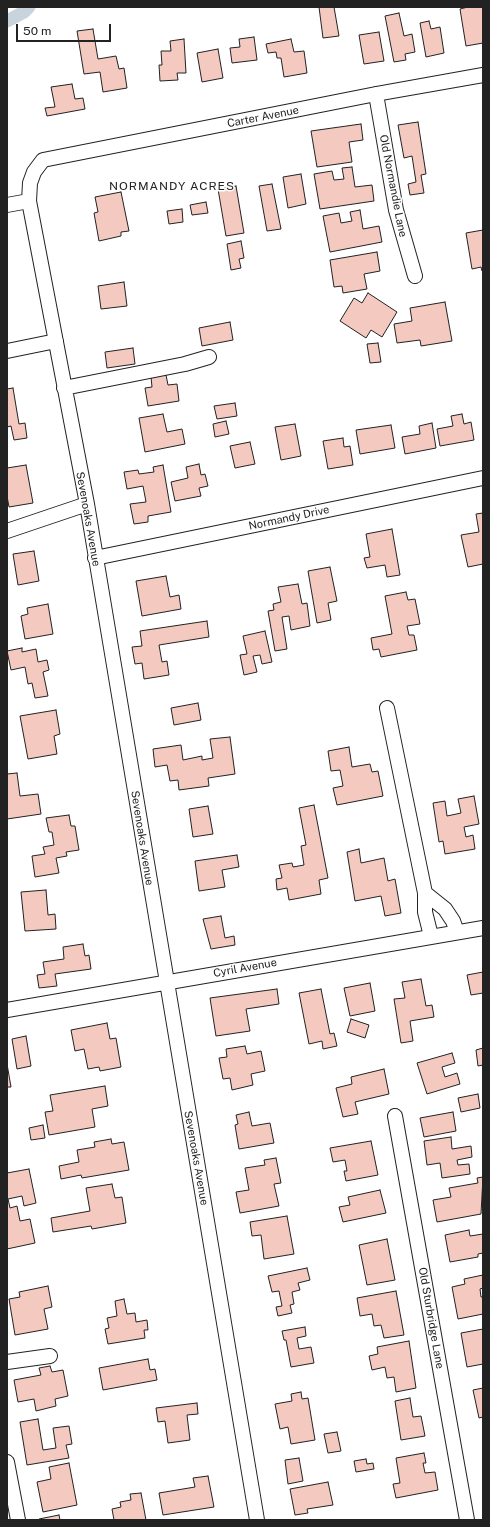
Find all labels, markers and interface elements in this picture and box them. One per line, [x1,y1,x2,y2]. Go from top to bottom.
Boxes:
scale bar [18,16,113,42]
text: 50 m [23,24,51,38]
street label: Carter Avenue [226,104,300,130]
street label: Old Normandie Lane [377,134,409,238]
district label: NORMANDY ACRES [109,179,235,193]
street label: Sevenoaks Avenue [73,471,103,567]
street label: Normandy Drive [247,503,331,533]
street label: Sevenoaks Avenue [128,790,156,886]
street label: Cyril Avenue [212,956,278,980]
street label: Sevenoaks Avenue [181,1110,211,1206]
street label: Old Sturbridge Lane [416,1266,446,1370]

